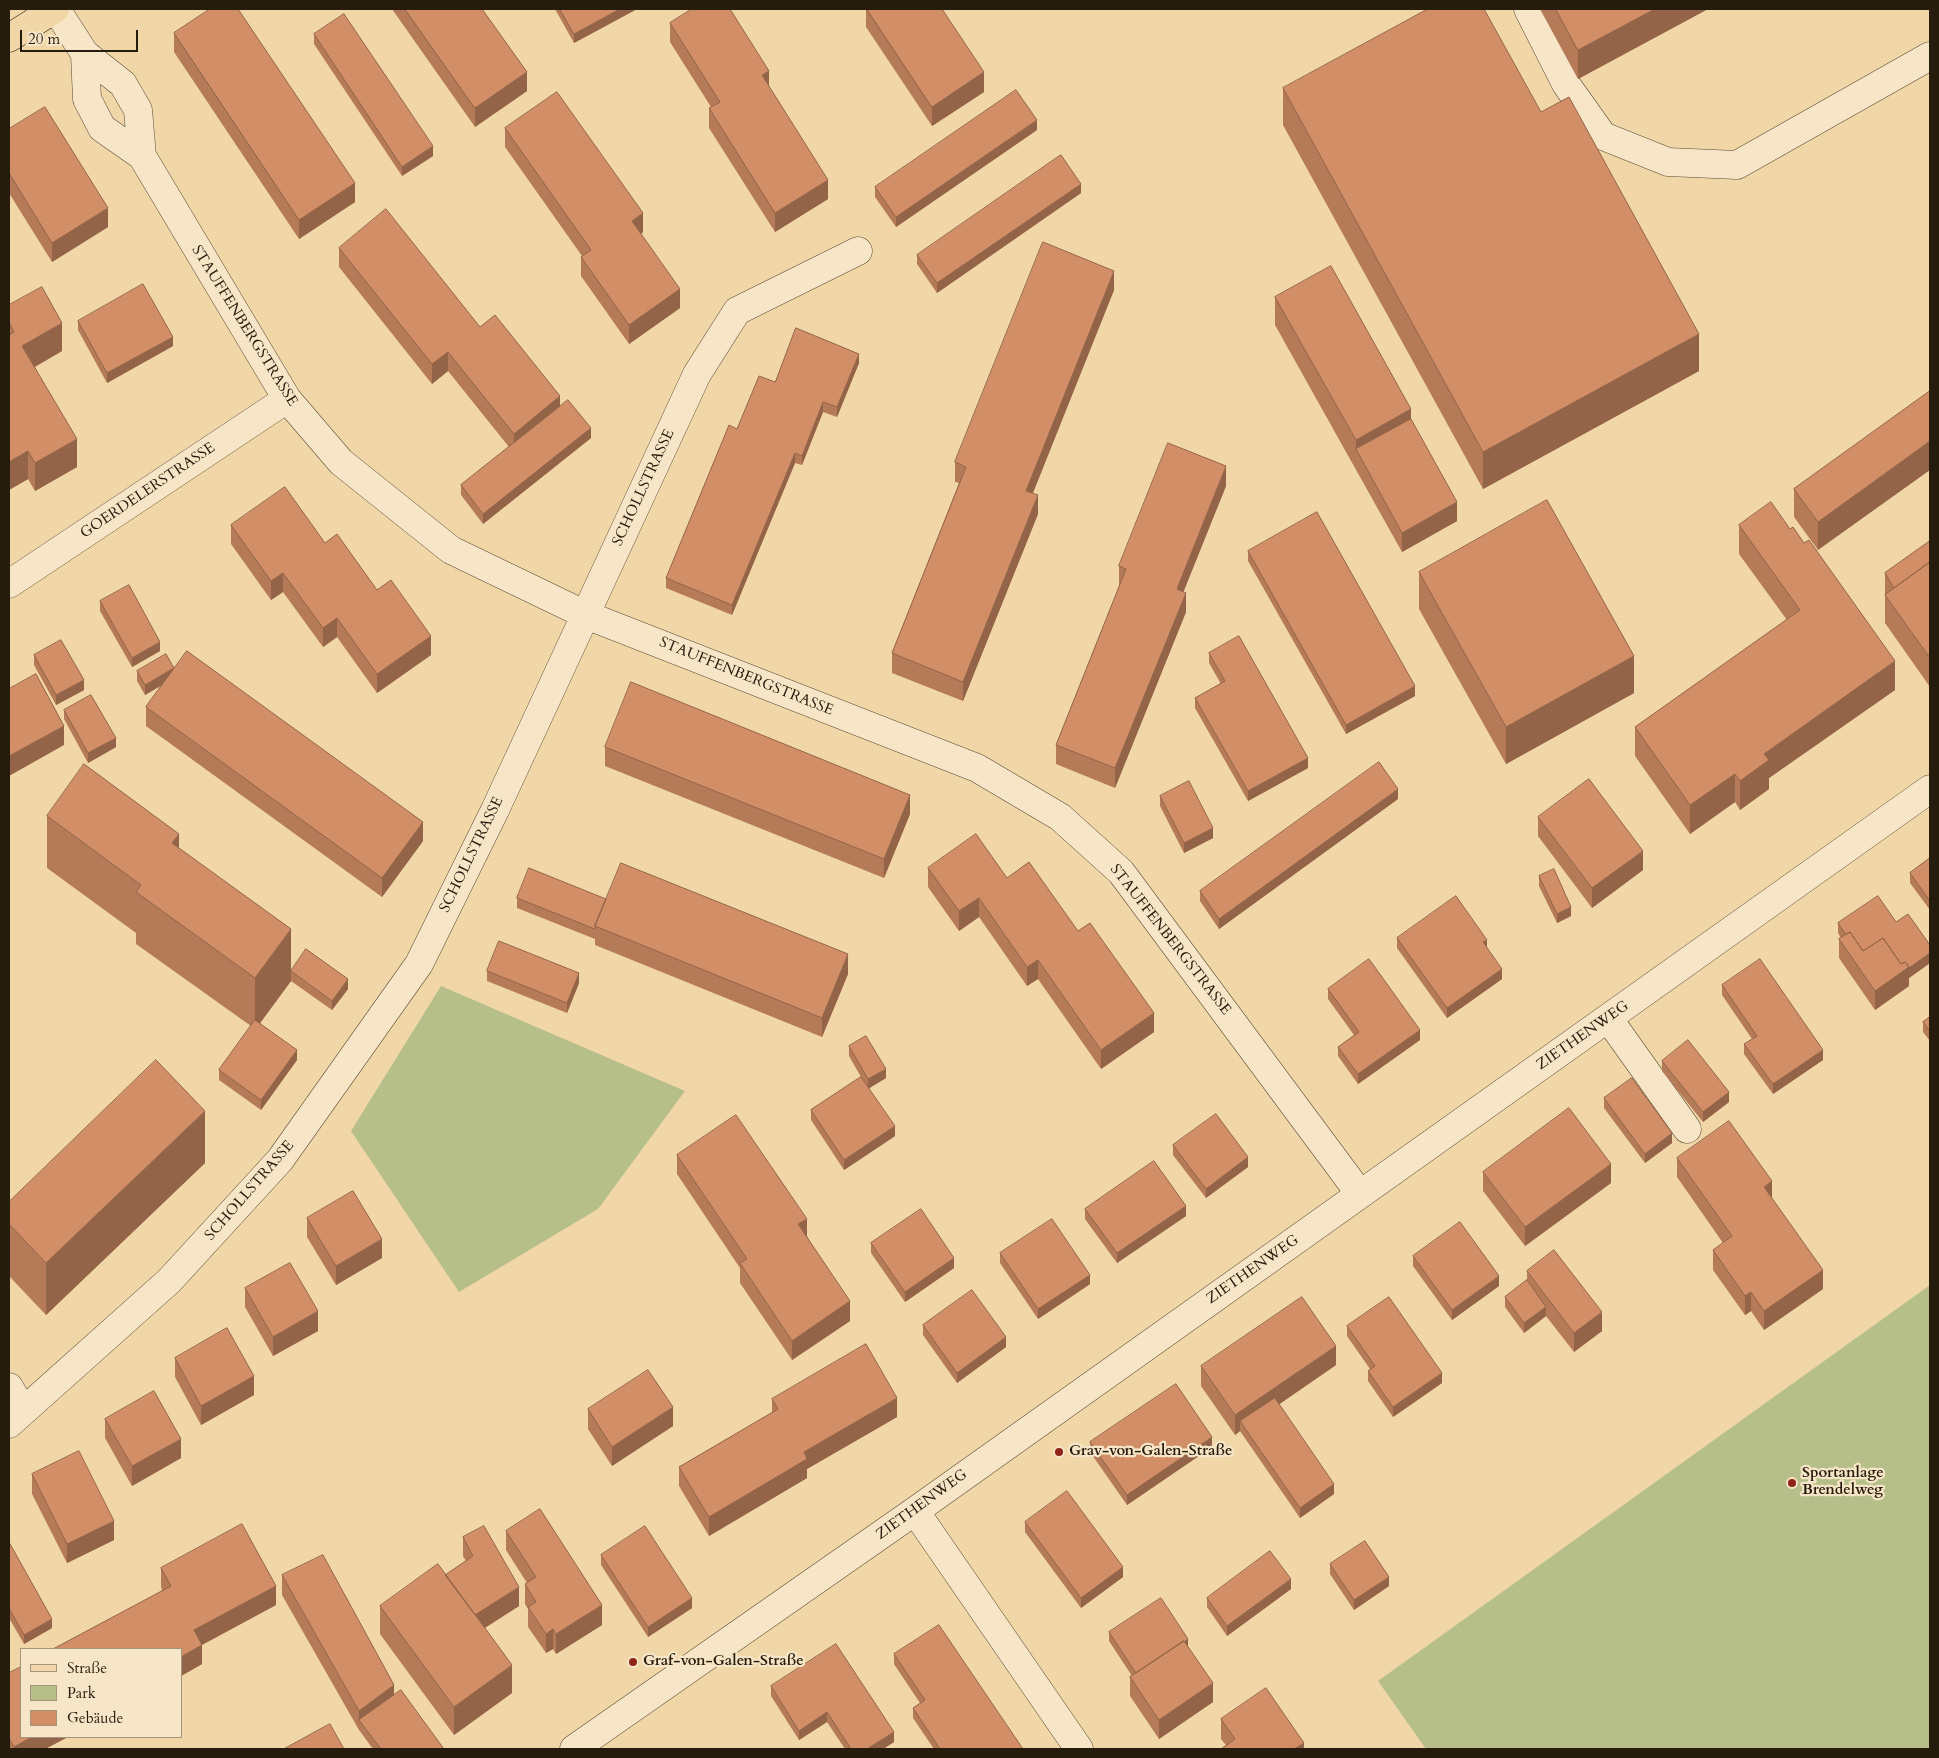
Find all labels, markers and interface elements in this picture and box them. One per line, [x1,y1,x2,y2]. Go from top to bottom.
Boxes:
scale bar [22,20,140,52]
text: 20 m [28,29,60,49]
street label: STAUFFENBERGSTRASSE [187,242,301,410]
street label: SCHOLLSTRASSE [609,427,679,549]
street label: GOERDELERSTRASSE [77,439,219,543]
street label: STAUFFENBERGSTRASSE [656,634,836,720]
street label: SCHOLLSTRASSE [436,794,508,916]
street label: STAUFFENBERGSTRASSE [1106,861,1234,1019]
street label: ZIETHENWEG [1533,998,1633,1074]
street label: SCHOLLSTRASSE [202,1137,298,1245]
street label: ZIETHENWEG [1203,1232,1303,1308]
place label: Grav-von-Galen-Straße [1069,1443,1232,1461]
marker: Grav-von-Galen-Straße [1053,1446,1065,1458]
place label: Sportanlage Brendelweg [1802,1465,1884,1500]
street label: ZIETHENWEG [873,1466,971,1544]
marker: Sportanlage Brendelweg [1786,1477,1798,1489]
legend [20,1648,182,1738]
place label: Graf-von-Galen-Straße [643,1653,804,1671]
marker: Graf-von-Galen-Straße [627,1656,639,1668]
text: Straße [67,1658,107,1678]
text: Park [67,1683,96,1703]
text: Gebäude [67,1708,123,1728]

